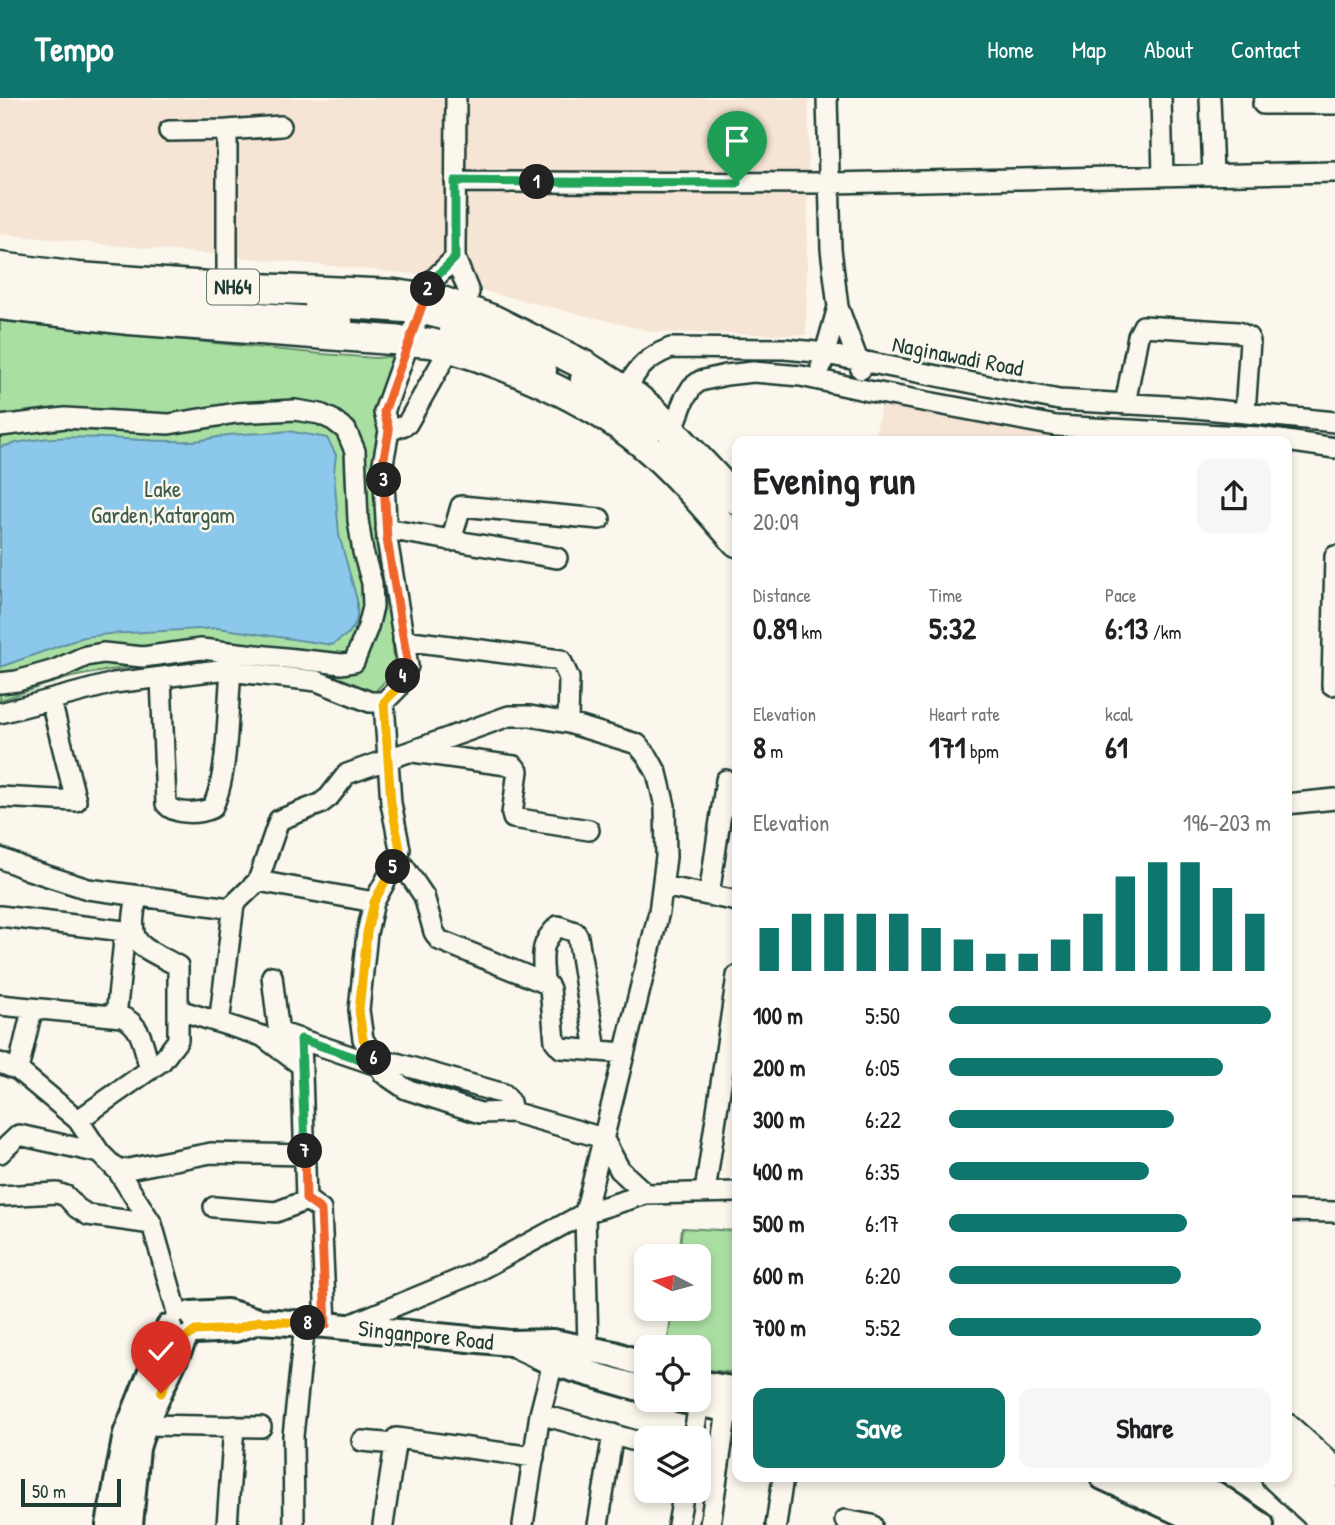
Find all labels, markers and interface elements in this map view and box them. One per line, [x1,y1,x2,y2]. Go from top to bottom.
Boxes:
text: Tempo [35,27,113,71]
text: Home [987,33,1034,65]
text: Map [1072,33,1106,65]
text: About [1144,33,1193,65]
text: Contact [1231,33,1300,65]
pin [707,111,767,183]
icon: arrive [718,122,756,160]
pin: 1 [520,164,554,200]
text: 1 [533,168,540,194]
road number: NH64 [207,270,259,304]
pin: 2 [410,272,446,306]
text: 2 [423,275,432,301]
street label: Naginawadi Road [890,328,1026,383]
text: Evening run [753,454,916,506]
button: share [1197,459,1271,533]
pin: 3 [366,462,402,498]
text: 3 [379,466,388,492]
park label: Lake Garden,Katargam [91,473,235,530]
text: 20:09 [753,506,798,537]
text: Distance [753,582,811,608]
text: Time [929,582,963,608]
text: Pace [1105,582,1137,608]
text: 0.89 [753,608,797,648]
text: 5:32 [929,608,976,648]
text: 6:13 [1105,608,1148,648]
text: km [797,619,822,645]
text: /km [1148,619,1181,645]
pin: 4 [386,658,420,694]
text: 4 [399,662,406,688]
text: Elevation [753,701,816,727]
text: Heart rate [929,701,1000,727]
text: kcal [1105,701,1133,727]
text: 8 [753,727,766,767]
text: 171 [929,727,966,767]
text: 61 [1105,727,1128,767]
text: m [766,738,783,764]
text: bpm [966,738,999,764]
text: Elevation [753,807,829,838]
text: 196–203 m [1183,807,1271,838]
pin: 5 [376,850,410,884]
text: 5 [388,853,397,879]
text: 100 m [753,1000,803,1031]
text: 5:50 [865,1000,900,1031]
pin: 6 [356,1040,392,1076]
text: 6 [370,1044,377,1070]
text: 200 m [753,1052,805,1083]
text: 6:05 [865,1052,900,1083]
text: 300 m [753,1104,805,1135]
text: 6:22 [865,1104,901,1135]
pin: 7 [288,1134,322,1168]
text: 7 [300,1137,309,1163]
text: 400 m [753,1156,803,1187]
text: 6:35 [865,1156,900,1187]
text: 500 m [753,1208,804,1239]
text: 6:17 [865,1208,899,1239]
north arrow [634,1244,710,1321]
map controls [634,1244,711,1503]
text: 600 m [753,1260,804,1291]
text: 6:20 [865,1260,901,1291]
pin: 8 [290,1306,326,1340]
text: 8 [303,1309,312,1335]
street label: Singanpore Road [357,1312,495,1357]
text: 700 m [753,1312,806,1343]
text: 5:52 [865,1312,901,1343]
pin [131,1321,191,1393]
icon: check [142,1332,180,1370]
button: locate [634,1335,711,1412]
button: Save [753,1388,1005,1468]
button: Share [1019,1388,1271,1468]
button: layers [634,1426,711,1503]
scale bar [21,1476,121,1508]
text: 50 m [32,1478,66,1504]

